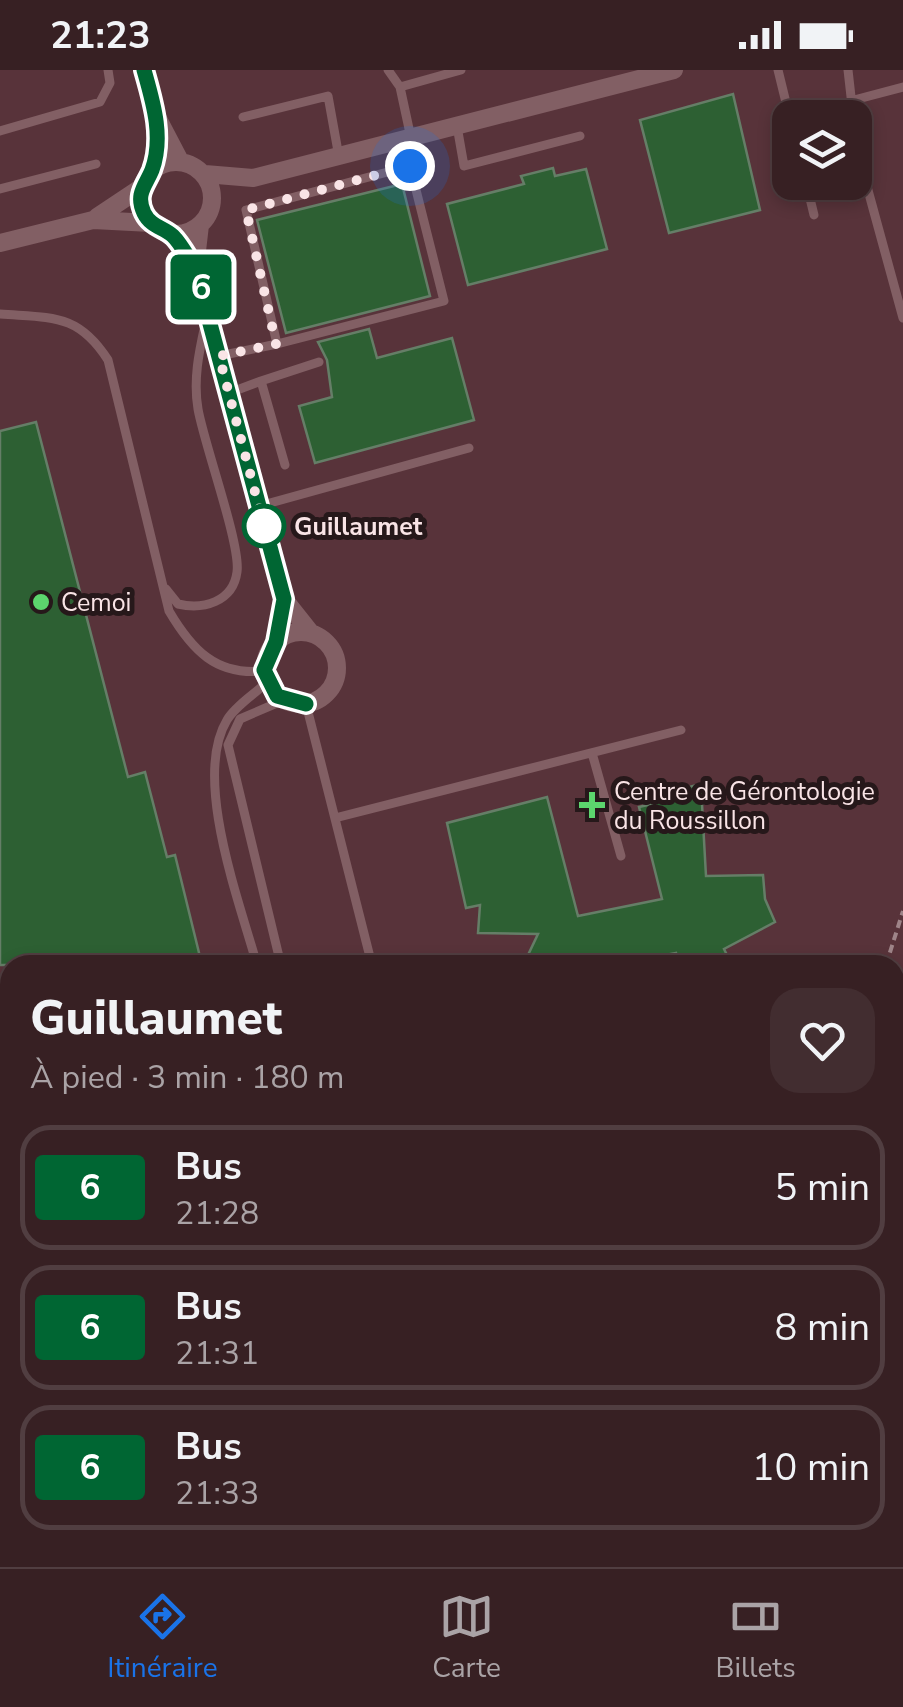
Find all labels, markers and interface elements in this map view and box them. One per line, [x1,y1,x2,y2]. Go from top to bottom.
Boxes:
text: 21:23 [50,10,151,61]
map controls [772,100,872,200]
button: layers [772,100,872,200]
your location [385,141,435,191]
line badge: 6 [168,254,234,320]
text: 6 [190,264,212,311]
marker: Guillaumet [243,505,285,547]
place label: Guillaumet [294,510,423,544]
place label: Cemoi [61,586,131,620]
marker: Cemoi [30,591,52,613]
place label: Centre de Gérontologie du Roussillon [614,775,875,838]
marker: Centre de Gérontologie du Roussillon [579,792,605,818]
text: Guillaumet [30,985,282,1051]
button: heart [770,988,875,1093]
text: À pied · 3 min · 180 m [30,1056,344,1099]
text: Bus [175,1141,242,1192]
text: 5 min [775,1162,870,1213]
text: 6 [79,1164,101,1211]
text: 21:28 [175,1192,259,1235]
text: Bus [175,1281,242,1332]
text: 8 min [775,1302,870,1353]
text: 6 [79,1304,101,1351]
text: 21:31 [175,1332,259,1375]
text: Bus [175,1421,242,1472]
text: 10 min [752,1442,870,1493]
text: 6 [79,1444,101,1491]
text: 21:33 [175,1472,259,1515]
tab: Itinéraire [107,1589,218,1687]
tab: Carte [432,1589,501,1687]
tab: Billets [716,1589,796,1687]

